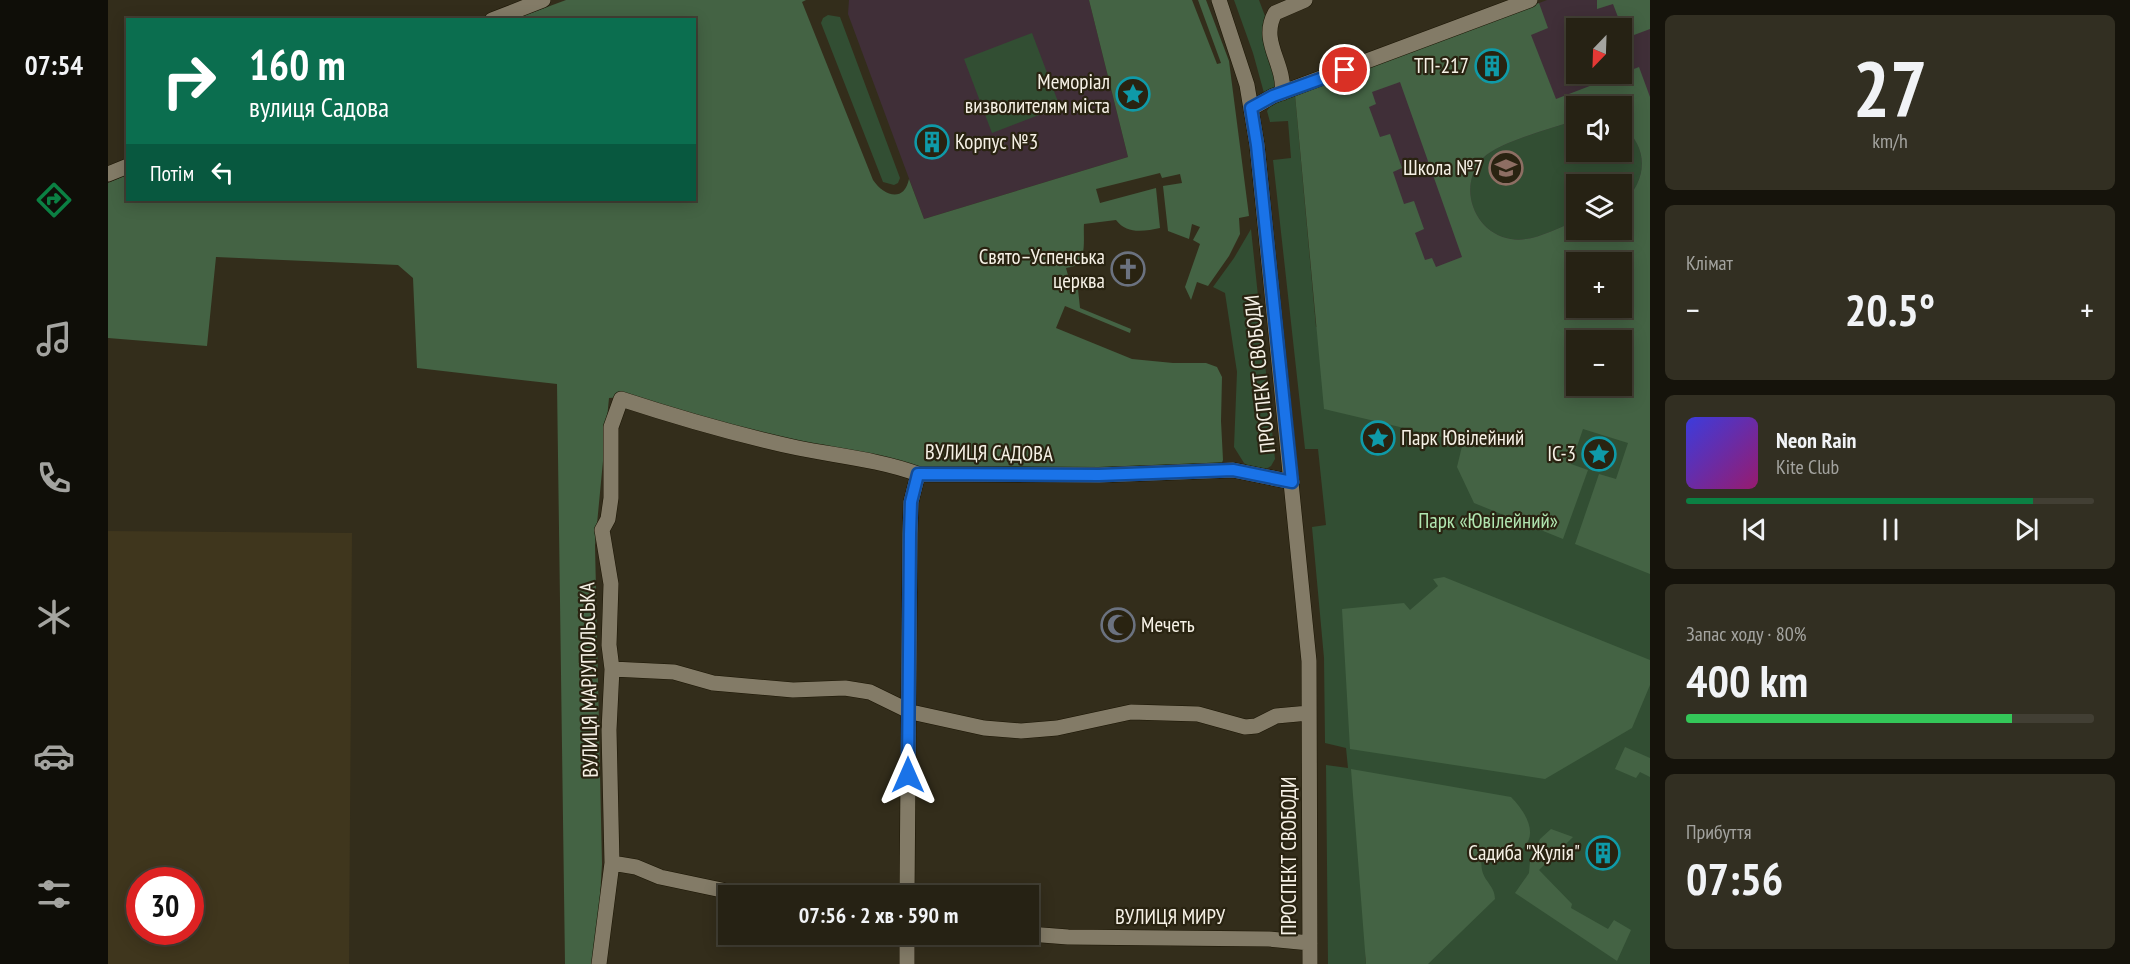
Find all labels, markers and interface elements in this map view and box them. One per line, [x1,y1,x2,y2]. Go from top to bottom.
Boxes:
north arrow [1566,18,1632,84]
map controls [1566,18,1632,396]
text: 160 m [249,37,346,92]
text: 27 [1853,38,1927,139]
icon: right [150,42,228,120]
pin [1319,44,1370,95]
text: 07:54 [25,48,83,82]
building icon: ТП-217 [1474,48,1510,84]
place label: ТП-217 [1414,52,1469,79]
icon: arrive [1328,53,1361,86]
place label: Меморіал визволителям міста [965,68,1110,119]
place icon: Меморіал визволителям міста [1115,76,1151,112]
text: вулиця Садова [249,90,389,124]
button: sound [1566,96,1632,162]
building icon: Корпус №3 [914,124,950,160]
place label: Корпус №3 [955,128,1038,155]
text: km/h [1872,128,1908,154]
school or university icon: Школа №7 [1488,150,1524,186]
place label: Школа №7 [1403,154,1483,181]
icon: left [206,156,239,189]
text: Потім [150,159,194,187]
button: layers [1566,174,1632,240]
icon: directions [33,179,75,221]
place label: Свято–Успенська церква [979,243,1105,294]
text: Клімат [1686,250,1733,276]
church icon: Свято–Успенська церква [1110,251,1146,287]
button: + [1566,252,1632,318]
text: 20.5° [1845,280,1935,338]
text: − [1686,288,1700,331]
text: + [2080,288,2094,331]
street label: ПРОСПЕКТ СВОБОДИ [1238,294,1281,454]
icon: music [33,318,75,360]
button: − [1566,330,1632,396]
place icon: Парк Ювілейний [1360,420,1396,456]
place label: Парк Ювілейний [1401,424,1524,451]
text: Neon Rain [1776,426,1856,454]
place icon: ІС-3 [1581,436,1617,472]
street label: ВУЛИЦЯ САДОВА [925,438,1053,467]
place label: ІС-3 [1547,440,1576,467]
text: Kite Club [1776,454,1839,480]
icon: phone [33,457,75,499]
park label: Парк «Ювілейний» [1418,507,1558,534]
icon: previous [1738,513,1771,546]
icon: pause [1874,513,1907,546]
icon: next [2010,513,2043,546]
street label: ВУЛИЦЯ МАРІУПОЛЬСЬКА [573,582,604,778]
icon: climate [33,596,75,638]
mosque icon: Мечеть [1100,607,1136,643]
place label: Мечеть [1141,611,1195,638]
text: Запас ходу · 80% [1686,621,1806,647]
text: 400 km [1686,651,1808,709]
icon: car [33,735,75,777]
position arrow [876,743,940,807]
street label: ПРОСПЕКТ СВОБОДИ [1275,777,1302,935]
text: Прибуття [1686,819,1751,845]
building icon: Садиба "Жулія" [1585,835,1621,871]
place label: Садиба "Жулія" [1468,839,1580,866]
text: 07:56 [1686,849,1783,907]
speed limit sign: 30 [126,867,204,945]
icon: filters [33,873,75,915]
text: 07:56 · 2 хв · 590 m [799,901,958,929]
street label: ВУЛИЦЯ МИРУ [1115,903,1226,930]

